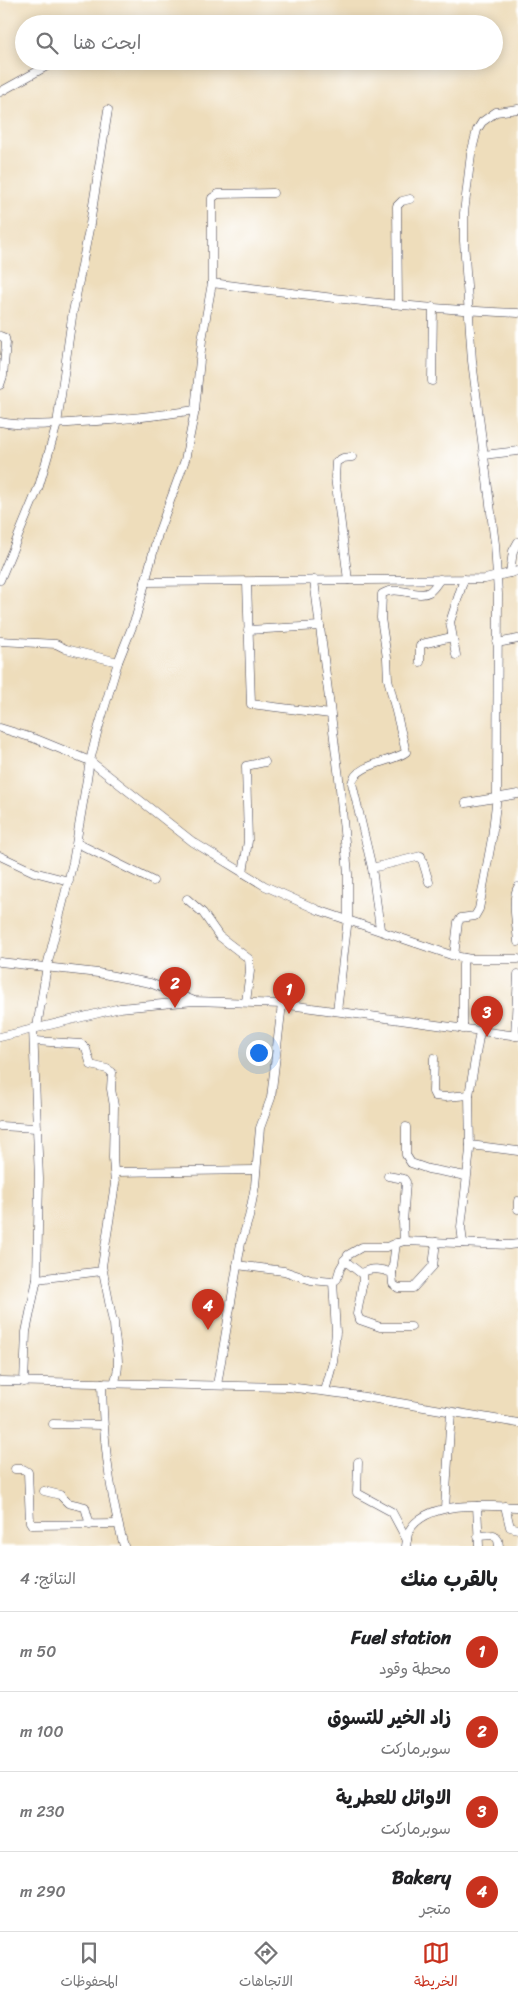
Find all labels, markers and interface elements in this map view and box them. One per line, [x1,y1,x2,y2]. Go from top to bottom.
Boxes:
search box [15,15,503,70]
text: ابحث هنا [73,26,141,59]
icon: search [33,29,61,57]
pin: 2 [159,967,191,1008]
pin: 1 [273,973,305,1014]
pin: 3 [471,996,503,1037]
your location [246,1040,272,1066]
pin: 4 [192,1289,224,1330]
text: بالقرب منك [400,1560,498,1598]
text: النتائج: 4 [20,1564,76,1593]
text: Fuel station [351,1621,451,1654]
text: 50 m [20,1637,56,1666]
text: 1 [479,1637,485,1666]
text: محطة وقود [379,1654,451,1683]
text: زاد الخير للتسوق [327,1701,451,1734]
text: 100 m [20,1717,64,1746]
text: 2 [477,1717,487,1746]
text: سوبرماركت [381,1734,451,1763]
text: الاوائل للعطرية [336,1781,451,1814]
text: 230 m [20,1797,65,1826]
text: 3 [478,1797,486,1826]
text: سوبرماركت [381,1814,451,1843]
text: Bakery [392,1861,451,1894]
text: 290 m [20,1877,66,1906]
text: 4 [477,1877,487,1906]
text: متجر [420,1894,451,1923]
tab: المحفوظات [60,1939,118,1994]
tab: الاتجاهات [239,1939,293,1994]
tab: الخريطة [414,1939,458,1994]

